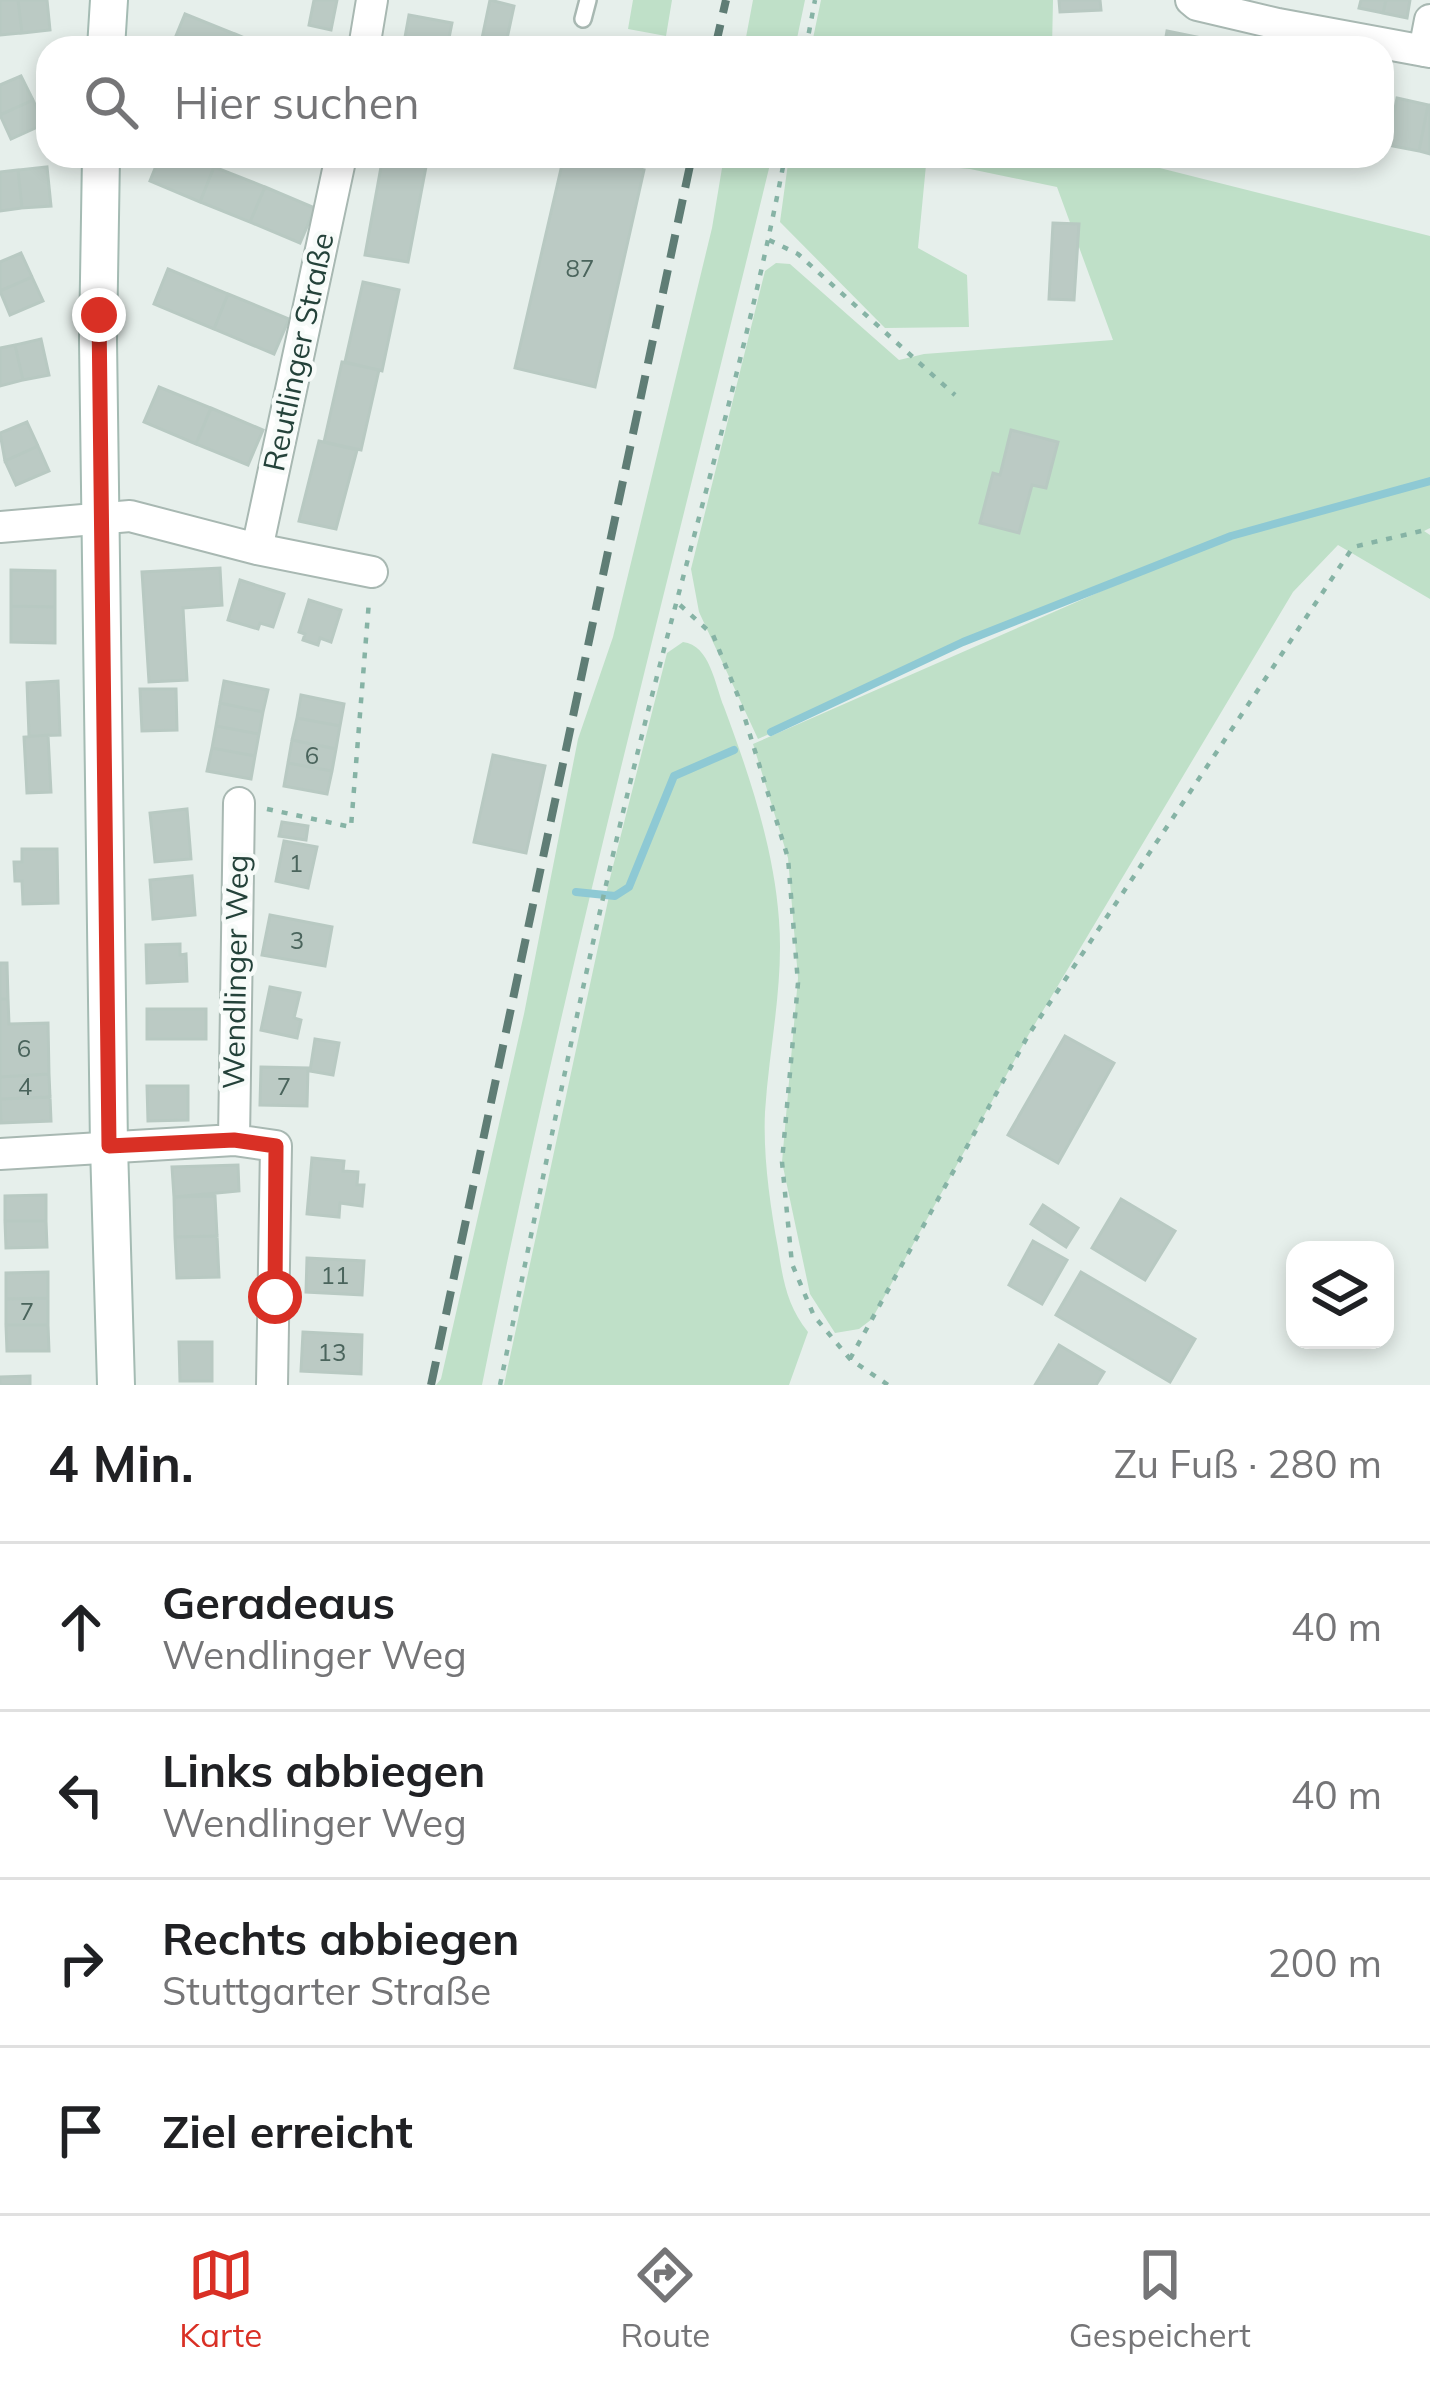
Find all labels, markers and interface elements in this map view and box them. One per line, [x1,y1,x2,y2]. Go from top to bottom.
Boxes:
search box [36,36,1394,168]
icon: search [78,69,144,135]
text: Hier suchen [174,74,420,130]
street label: Reutlinger Straße [254,229,342,474]
house number: 87 [566,253,594,283]
route end [72,288,126,342]
house number: 6 [305,740,319,770]
house number: 1 [289,848,303,878]
street label: Wendlinger Weg [214,854,256,1090]
house number: 3 [290,925,304,955]
house number: 6 [17,1033,31,1063]
house number: 4 [18,1071,32,1101]
house number: 7 [277,1071,291,1101]
map controls [1286,1241,1394,1349]
button: layers [1286,1241,1394,1349]
house number: 11 [321,1260,349,1290]
route start [248,1270,302,1324]
house number: 7 [20,1296,34,1326]
house number: 13 [318,1337,346,1367]
text: 4 Min. [48,1431,194,1495]
text: Zu Fuß · 280 m [1114,1439,1382,1488]
text: Geradeaus [162,1574,395,1630]
icon: ahead [48,1594,114,1660]
text: 40 m [1291,1602,1382,1651]
text: Wendlinger Weg [162,1630,467,1679]
text: Links abbiegen [162,1742,485,1798]
icon: left [48,1762,114,1828]
text: 40 m [1291,1770,1382,1819]
text: Wendlinger Weg [162,1798,467,1847]
text: Rechts abbiegen [162,1910,519,1966]
icon: right [48,1930,114,1996]
text: 200 m [1267,1938,1382,1987]
text: Stuttgarter Straße [162,1966,491,2015]
icon: arrive [48,2098,114,2164]
text: Ziel erreicht [162,2103,413,2159]
tab: Karte [179,2242,262,2355]
tab: Route [621,2242,710,2355]
tab: Gespeichert [1069,2242,1251,2355]

